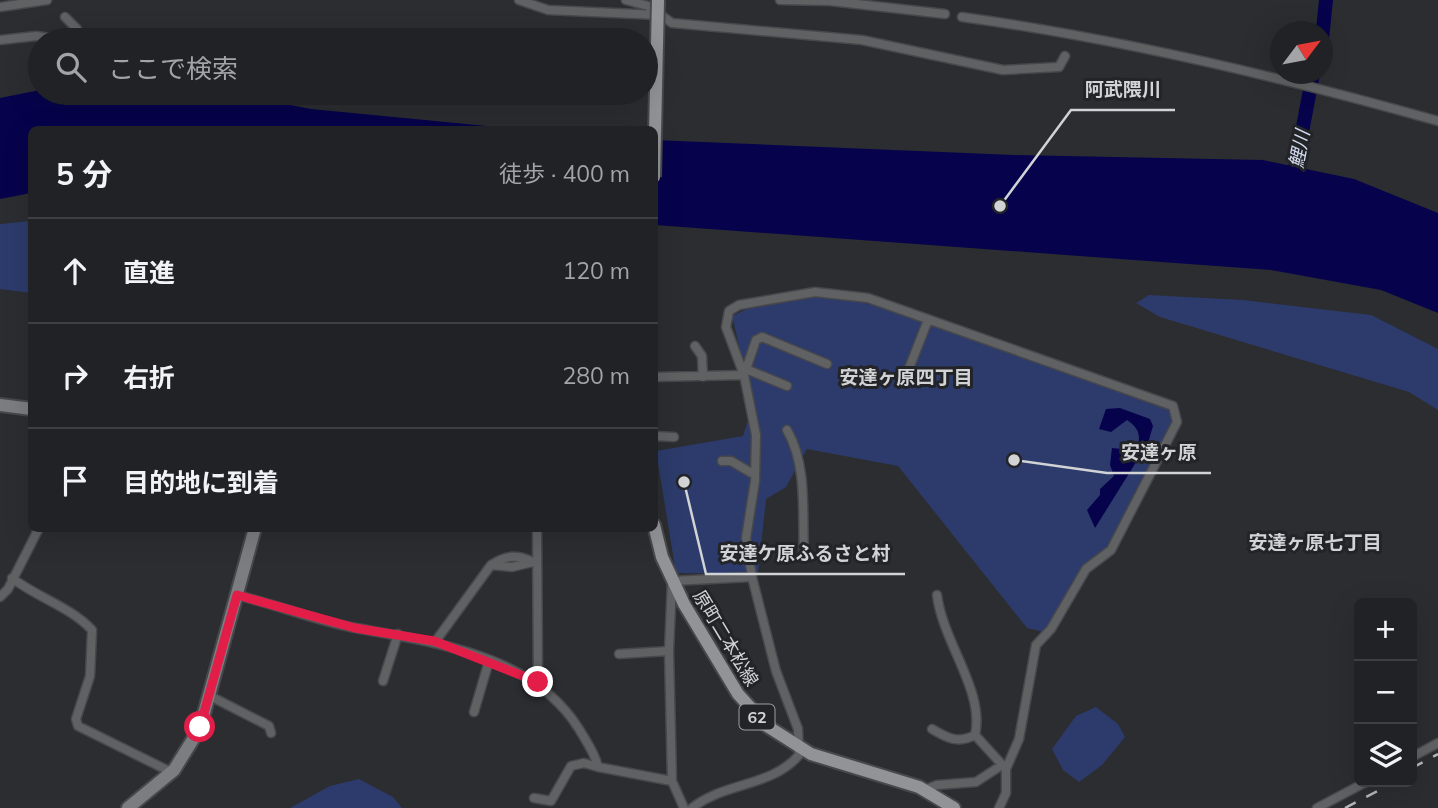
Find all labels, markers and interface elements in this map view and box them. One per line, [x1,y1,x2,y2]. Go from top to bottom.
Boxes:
north arrow [1270,21,1333,84]
search box [28,28,658,105]
icon: search [52,48,90,86]
text: ここで検索 [108,52,238,85]
callout: 阿武隈川 [1071,70,1175,110]
text: 阿武隈川 [1085,77,1161,101]
water label: 鯉川 [1284,126,1315,170]
text: 5 分 [56,155,112,193]
text: 徒歩 · 400 m [499,159,630,188]
icon: ahead [56,252,94,290]
text: 直進 [123,256,175,289]
text: 120 m [562,256,630,285]
icon: right [56,357,94,395]
text: 右折 [123,361,175,394]
text: 280 m [562,361,630,390]
district label: 安達ヶ原四丁目 [839,365,973,389]
callout: 安達ヶ原 [1107,433,1211,473]
text: 安達ヶ原 [1121,440,1197,464]
icon: arrive [56,462,94,500]
text: 目的地に到着 [123,466,279,499]
district label: 安達ヶ原七丁目 [1248,530,1382,554]
callout: 安達ケ原ふるさと村 [706,534,905,574]
text: 安達ケ原ふるさと村 [719,541,891,565]
street label: 原町二本松線 [688,586,764,690]
map controls [1354,598,1417,787]
button: + [1354,598,1417,661]
button: − [1354,661,1417,724]
route end [522,666,553,697]
road number: 62 [740,704,774,730]
route start [184,711,215,742]
button: layers [1354,724,1417,787]

